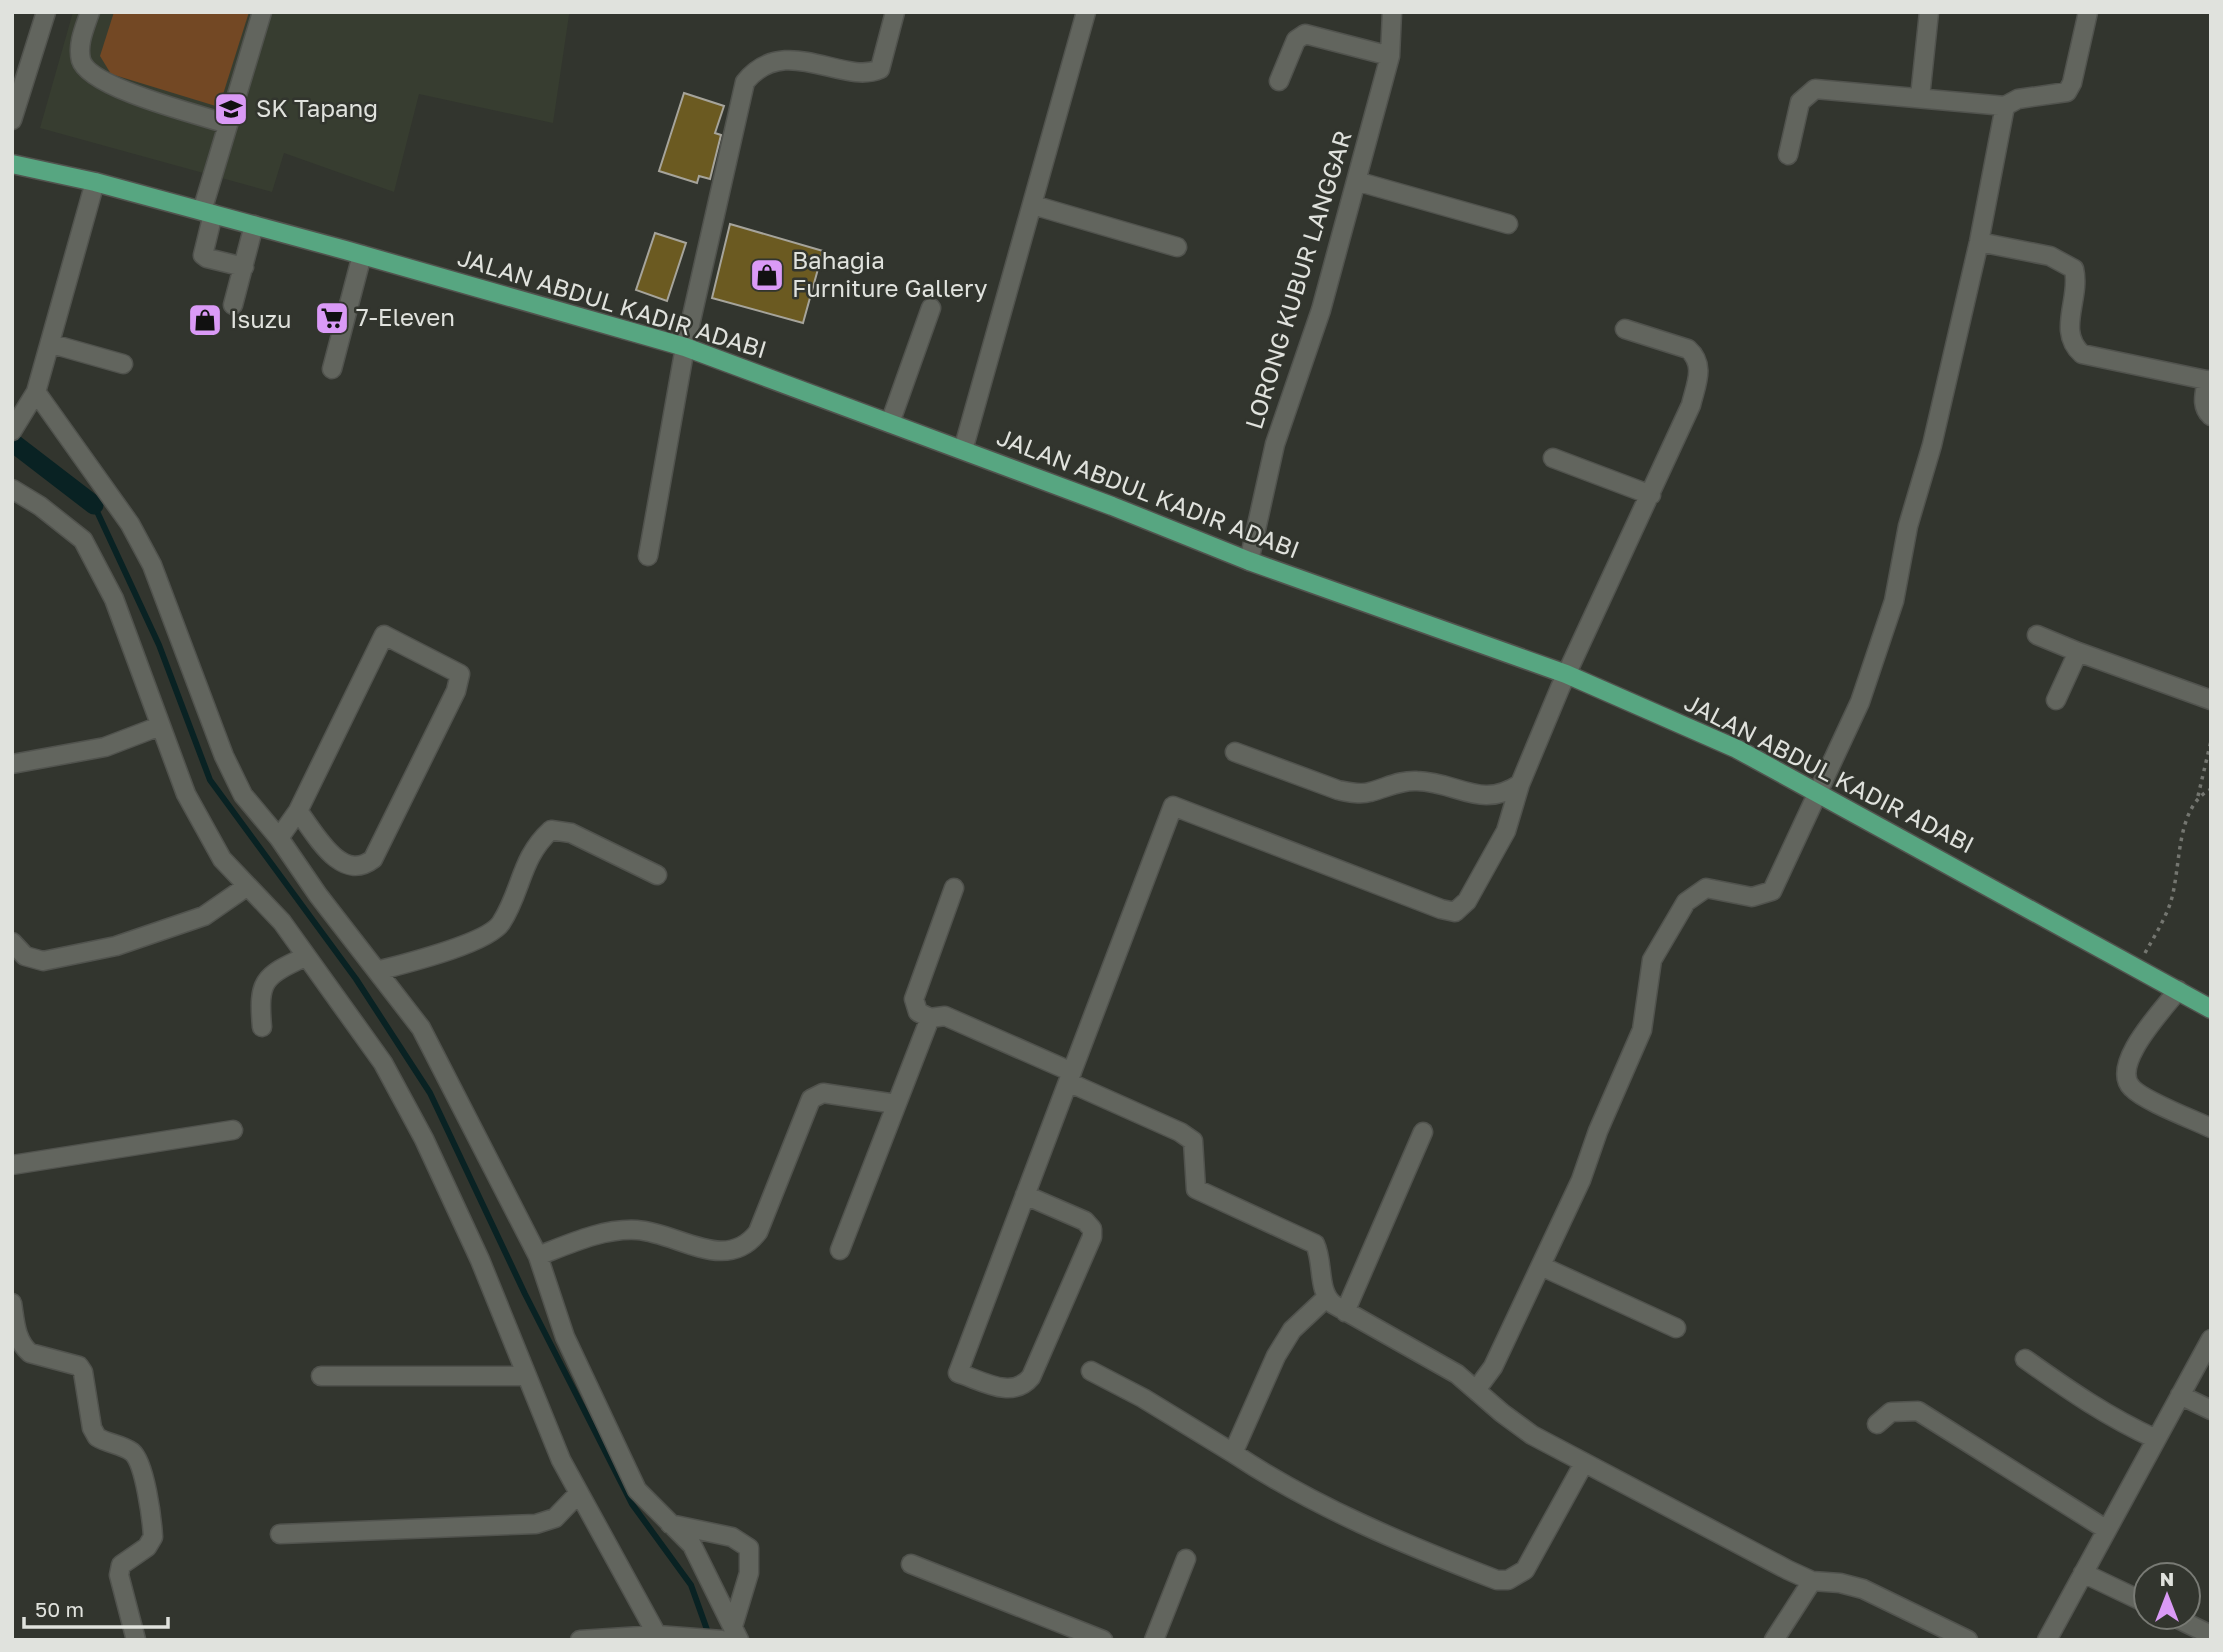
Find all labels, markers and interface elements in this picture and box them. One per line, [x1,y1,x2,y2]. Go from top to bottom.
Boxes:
school or university icon: SK Tapang [212,90,250,128]
place label: SK Tapang [256,93,378,122]
street label: LORONG KUBUR LANGGAR [1238,127,1357,432]
street label: JALAN ABDUL KADIR ADABI [455,242,770,363]
place label: Bahagia Furniture Gallery [792,245,988,302]
shop icon: Bahagia Furniture Gallery [748,256,786,294]
supermarket icon: 7-Eleven [313,299,351,337]
shop icon: Isuzu [186,301,224,339]
place label: 7-Eleven [356,302,455,331]
place label: Isuzu [230,304,292,333]
street label: JALAN ABDUL KADIR ADABI [993,421,1304,564]
street label: JALAN ABDUL KADIR ADABI [1680,687,1979,859]
north arrow [2132,1561,2202,1631]
text: N [2160,1567,2174,1590]
scale bar [24,1586,168,1630]
text: 50 m [35,1596,84,1622]

